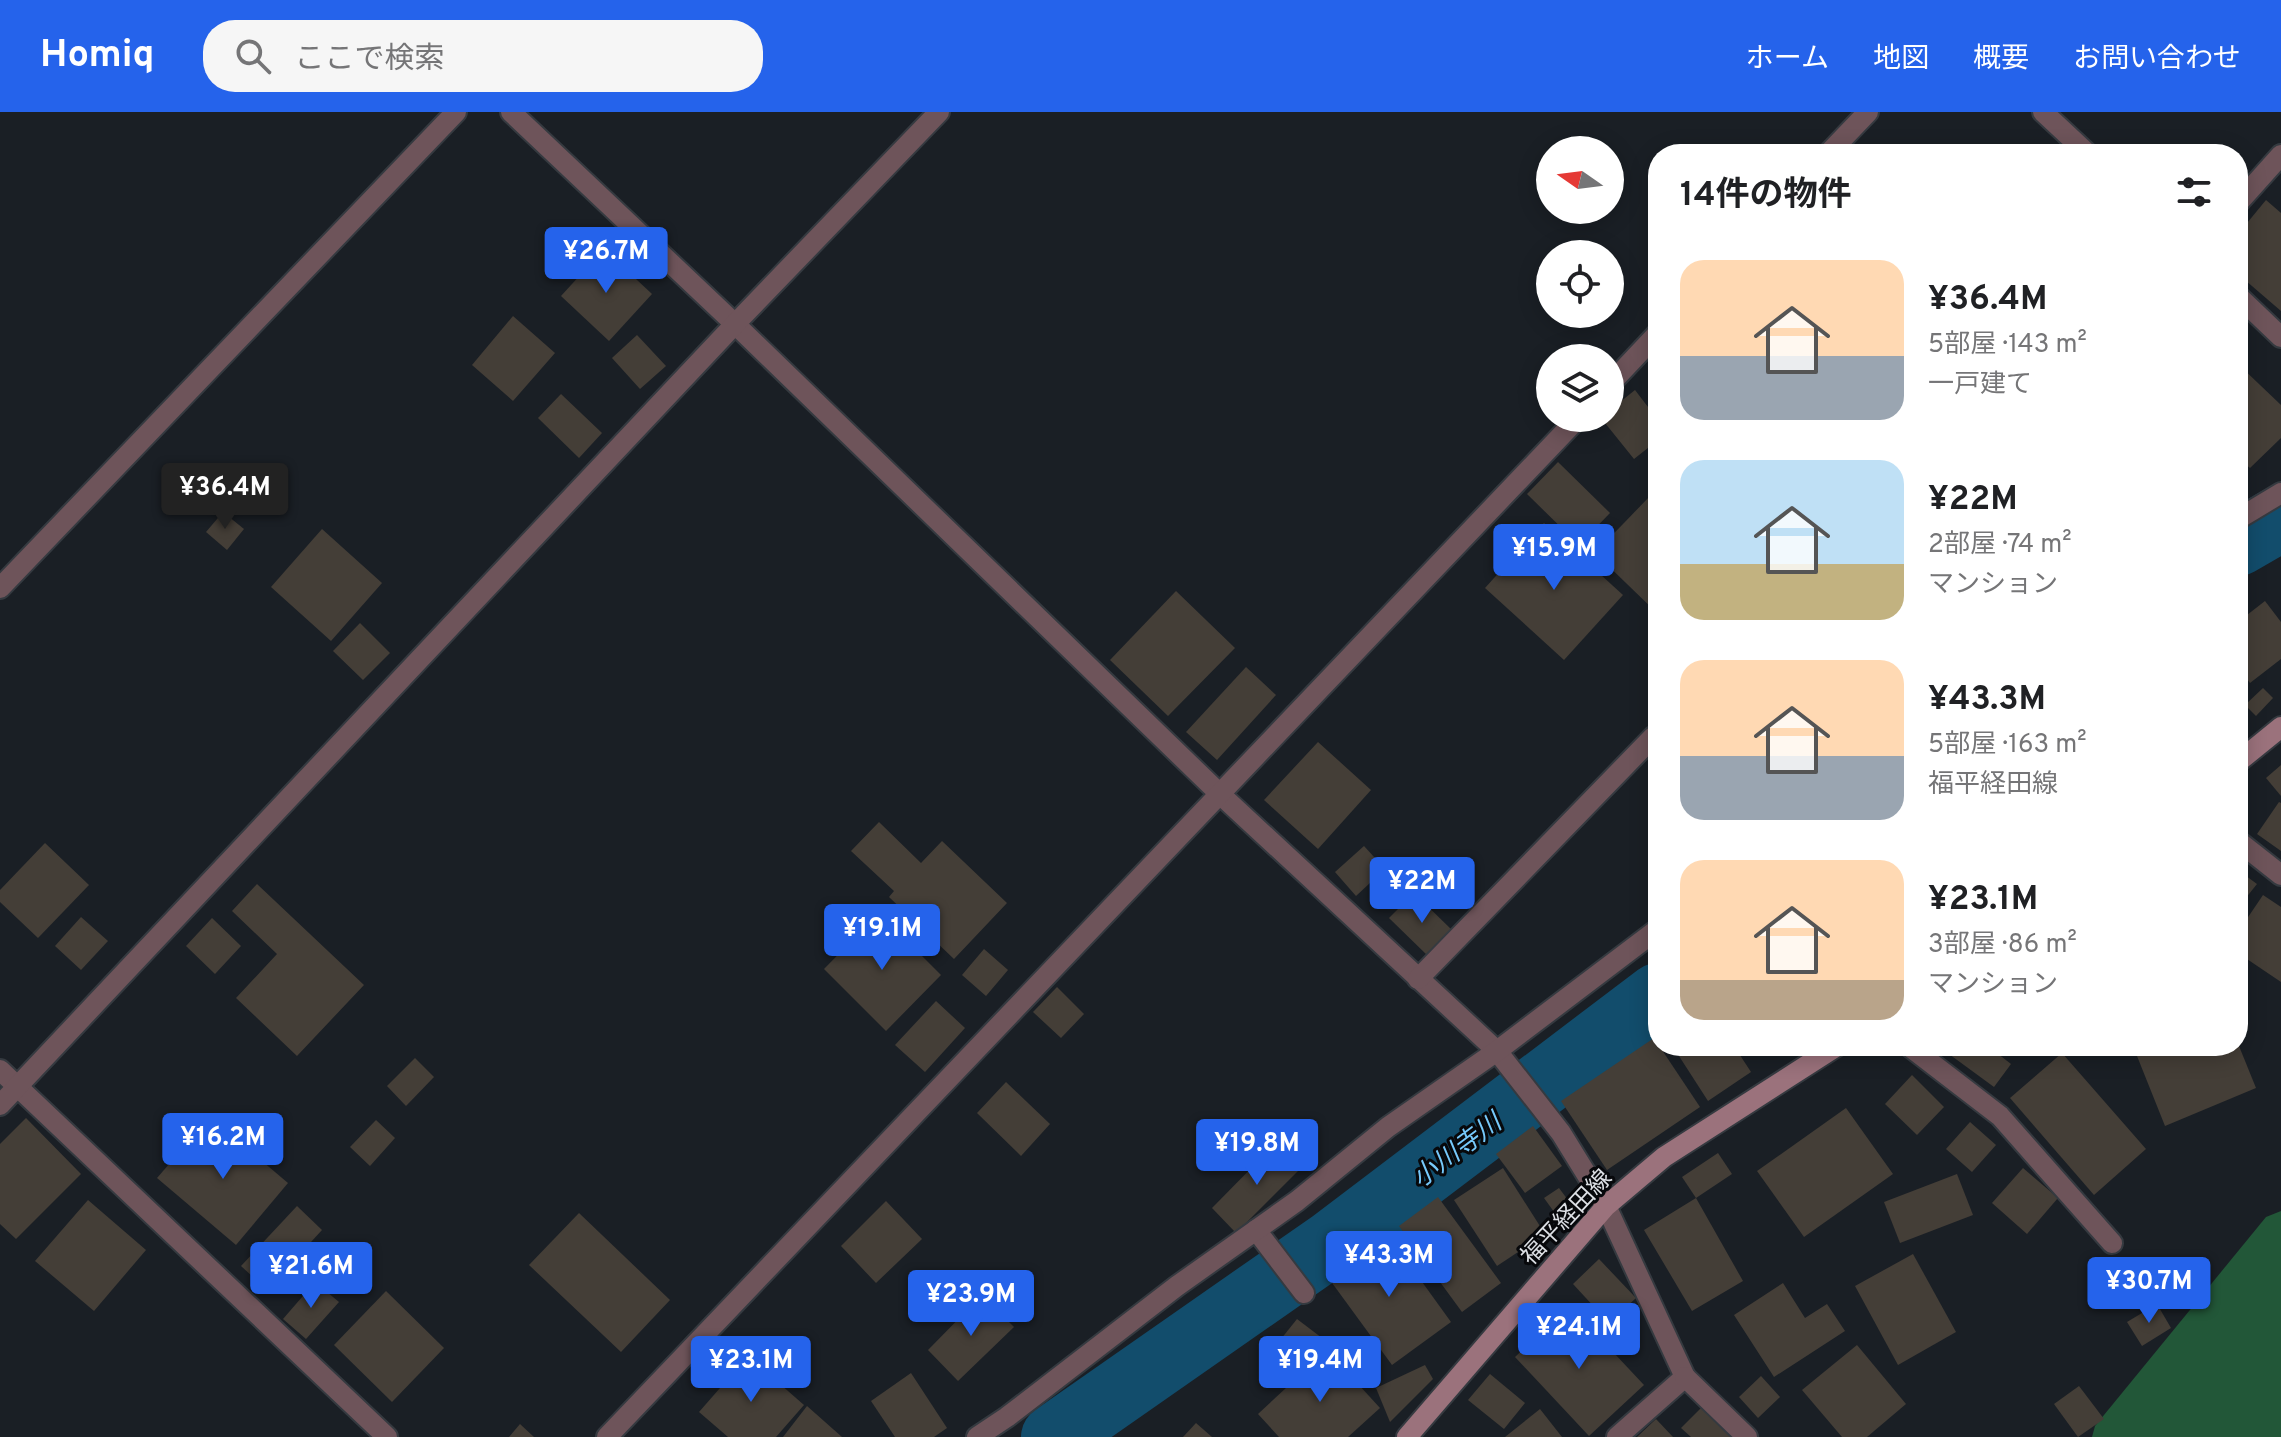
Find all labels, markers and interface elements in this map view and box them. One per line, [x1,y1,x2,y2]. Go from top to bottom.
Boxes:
search box [203,20,763,92]
text: Homiq [40,32,155,81]
icon: search [231,34,275,78]
text: ここで検索 [295,42,445,79]
text: ホーム [1746,42,1829,78]
text: 地図 [1873,42,1929,78]
text: 概要 [1973,42,2029,78]
text: お問い合わせ [2073,42,2241,78]
north arrow [1536,136,1624,224]
map controls [1536,136,1624,432]
icon: filters [2172,170,2216,214]
text: 14件の物件 [1680,175,1851,218]
pin: ¥26.7M [541,227,671,295]
text: ¥26.7M [563,236,649,269]
button: locate [1536,240,1624,328]
text: ¥36.4M [1928,279,2048,322]
icon: home [1744,292,1840,388]
text: 5部屋 · 143 m² [1928,329,2087,362]
button: layers [1536,344,1624,432]
text: 一戸建て [1928,369,2032,402]
pin: ¥36.4M [160,463,290,531]
text: ¥36.4M [179,472,271,505]
text: ¥22M [1928,479,2018,522]
icon: home [1744,492,1840,588]
pin: ¥15.9M [1489,524,1619,592]
text: 2部屋 · 74 m² [1928,529,2072,562]
text: ¥15.9M [1511,533,1597,566]
text: マンション [1928,569,2058,602]
text: ¥43.3M [1928,679,2046,722]
icon: home [1744,692,1840,788]
text: 5部屋 · 163 m² [1928,729,2087,762]
text: 福平経田線 [1928,769,2058,802]
pin: ¥22M [1375,857,1469,925]
text: ¥22M [1388,866,1456,899]
text: ¥23.1M [1928,879,2038,922]
icon: home [1744,892,1840,988]
pin: ¥19.1M [817,904,947,972]
text: ¥19.1M [842,913,922,946]
text: 3部屋 · 86 m² [1928,929,2077,962]
text: マンション [1928,969,2058,1002]
water label: 小川寺川 [1406,1106,1511,1196]
pin: ¥16.2M [158,1113,288,1181]
pin: ¥19.8M [1192,1119,1322,1187]
text: ¥16.2M [180,1122,266,1155]
text: ¥19.8M [1214,1128,1300,1161]
street label: 福平経田線 [1516,1164,1619,1272]
pin: ¥43.3M [1324,1231,1454,1299]
text: ¥43.3M [1344,1240,1434,1273]
pin: ¥21.6M [246,1242,376,1310]
text: ¥21.6M [268,1251,354,1284]
pin: ¥30.7M [2084,1257,2214,1325]
text: ¥30.7M [2105,1266,2193,1299]
pin: ¥23.9M [906,1270,1036,1338]
text: ¥23.9M [926,1279,1016,1312]
pin: ¥24.1M [1514,1303,1644,1371]
text: ¥24.1M [1536,1312,1622,1345]
pin: ¥23.1M [686,1336,816,1404]
pin: ¥19.4M [1255,1336,1385,1404]
text: ¥23.1M [709,1345,793,1378]
text: ¥19.4M [1277,1345,1363,1378]

